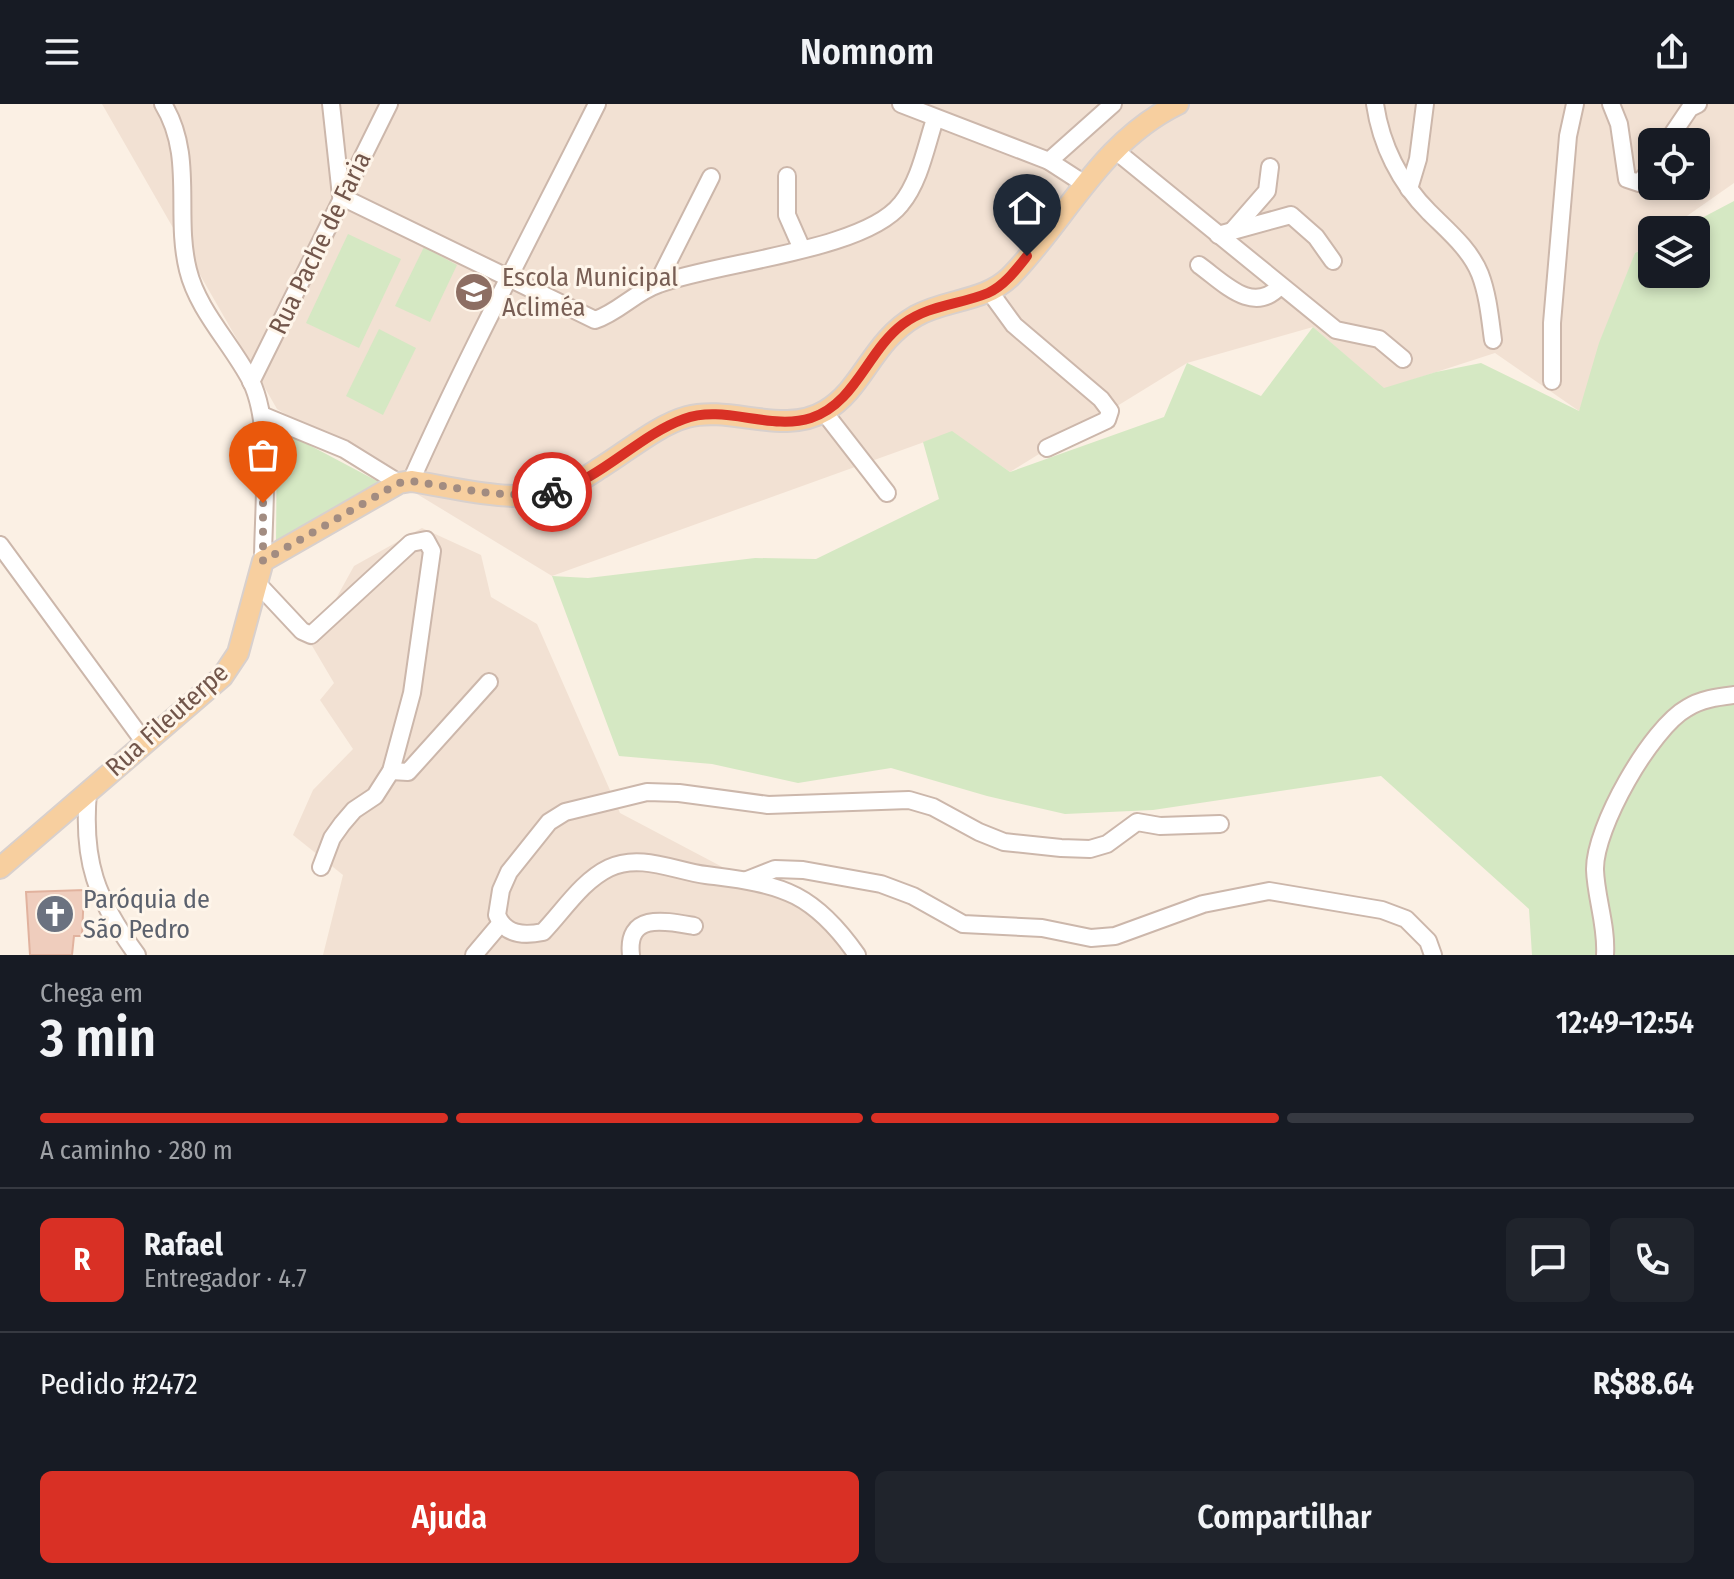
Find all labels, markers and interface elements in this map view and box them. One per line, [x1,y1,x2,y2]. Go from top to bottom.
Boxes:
icon: menu [40,30,84,74]
text: Nomnom [800,30,934,74]
icon: share [1650,30,1694,74]
map controls [1638,128,1710,288]
button: locate [1638,128,1710,200]
street label: Rua Pache de Faria [262,147,378,339]
pin [993,174,1061,256]
icon: home [1005,186,1049,230]
button: layers [1638,216,1710,288]
place label: Escola Municipal Acliméa [502,262,678,323]
school or university icon: Escola Municipal Acliméa [453,271,495,313]
pin [229,421,297,503]
icon: bag [241,433,285,477]
courier [512,452,592,532]
icon: bike [530,470,574,514]
street label: Rua Fileuterpe [100,657,234,783]
place label: Paróquia de São Pedro [83,884,210,945]
church icon: Paróquia de São Pedro [34,893,76,935]
text: Chega em [40,978,143,1009]
text: 12:49–12:54 [1556,1005,1694,1041]
text: 3 min [40,1007,156,1070]
text: A caminho · 280 m [40,1135,233,1166]
button: chat [1506,1218,1590,1302]
button: phone [1610,1218,1694,1302]
text: Rafael [144,1227,223,1263]
text: R [74,1242,90,1278]
text: Entregador · 4.7 [144,1263,307,1294]
text: Pedido #2472 [40,1366,198,1402]
text: R$88.64 [1593,1366,1694,1402]
button: Ajuda [40,1471,859,1563]
button: Compartilhar [875,1471,1694,1563]

